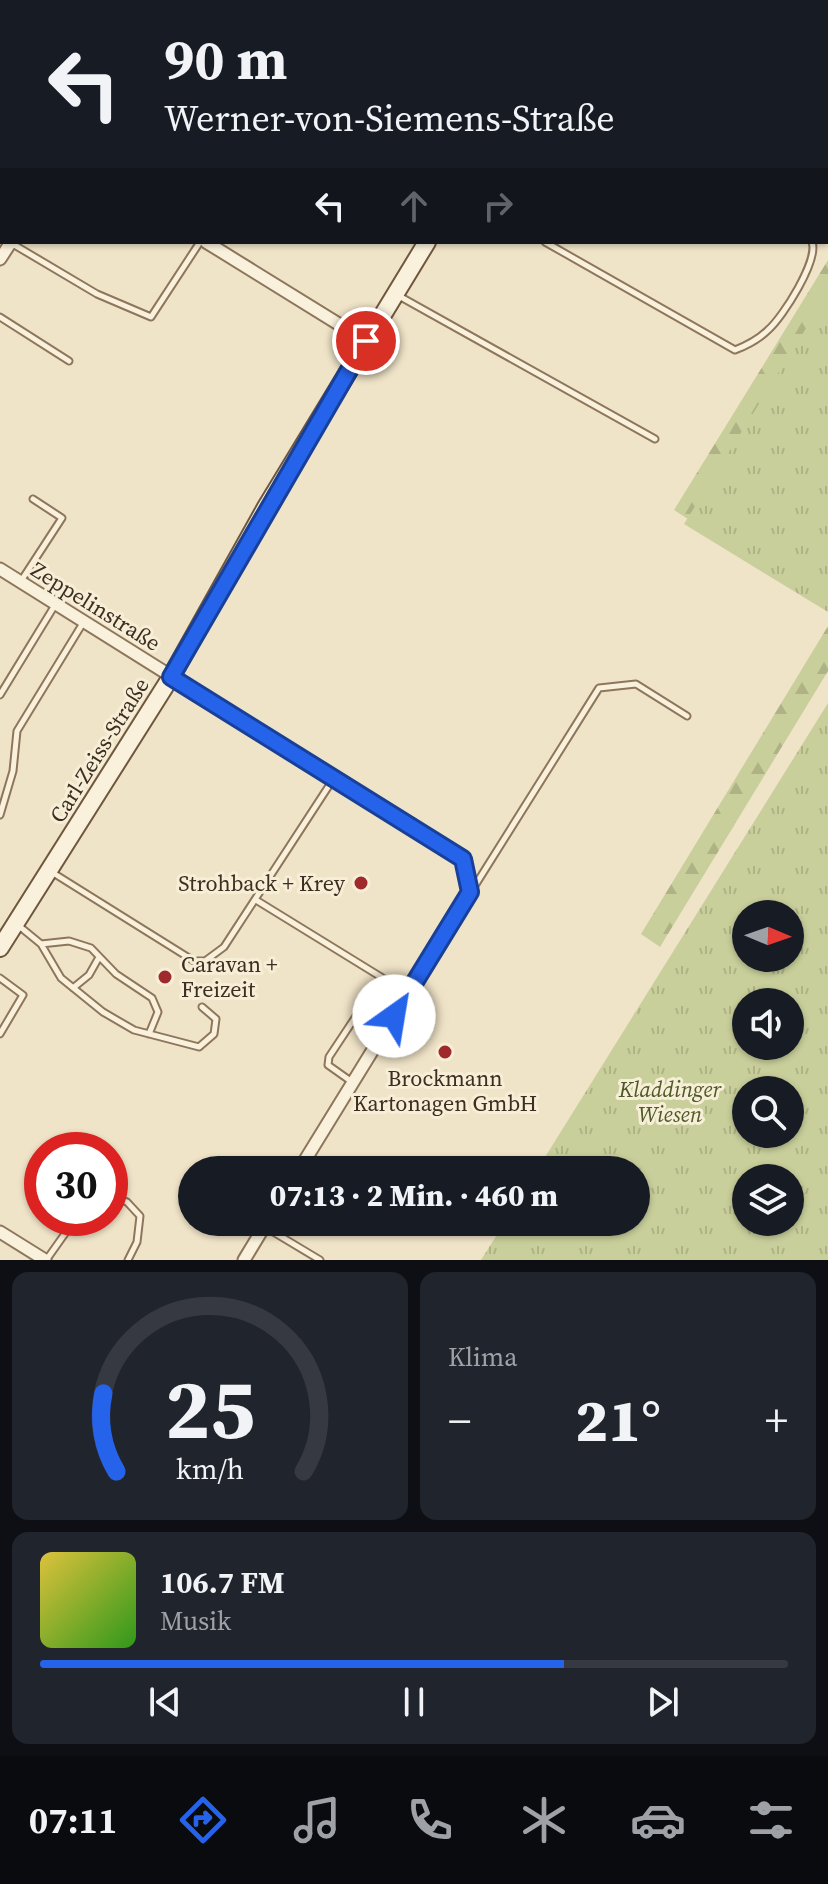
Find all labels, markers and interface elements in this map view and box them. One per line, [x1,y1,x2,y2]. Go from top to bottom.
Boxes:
text: 90 m [164,21,287,98]
icon: left [32,32,136,136]
text: Werner-von-Siemens-Straße [164,94,615,143]
icon: left [308,184,352,228]
icon: ahead [392,184,436,228]
icon: right [476,184,520,228]
pin [332,307,400,375]
icon: arrive [344,319,388,363]
street label: Zeppelinstraße [26,554,166,658]
street label: Carl-Zeiss-Straße [42,672,156,828]
place label: Strohback + Krey [178,868,346,898]
marker: Strohback + Krey [352,874,370,892]
north arrow [732,900,804,972]
map controls [732,900,804,1236]
place label: Caravan + Freizeit [181,949,278,1004]
marker: Caravan + Freizeit [156,968,174,986]
position arrow [352,974,436,1058]
button: sound [732,988,804,1060]
marker: Brockmann Kartonagen GmbH [436,1043,454,1061]
place label: Brockmann Kartonagen GmbH [353,1063,537,1118]
park label: Kladdinger Wiesen [618,1074,722,1129]
button: search [732,1076,804,1148]
speed limit sign: 30 [24,1132,128,1236]
button: layers [732,1164,804,1236]
text: 07:13 · 2 Min. · 460 m [270,1175,558,1216]
text: Klima [448,1339,518,1375]
text: 25 [165,1352,255,1466]
text: 21° [575,1379,661,1461]
text: − [448,1390,471,1451]
text: + [765,1390,788,1451]
text: km/h [176,1449,244,1489]
text: 106.7 FM [160,1562,285,1603]
text: Musik [160,1603,231,1639]
icon: previous [143,1680,187,1724]
icon: pause [392,1680,436,1724]
icon: next [641,1680,685,1724]
icon: directions [175,1792,231,1848]
icon: music [289,1792,345,1848]
icon: phone [402,1792,458,1848]
icon: climate [516,1792,572,1848]
icon: car [630,1792,686,1848]
icon: filters [743,1792,799,1848]
text: 07:11 [29,1796,118,1845]

